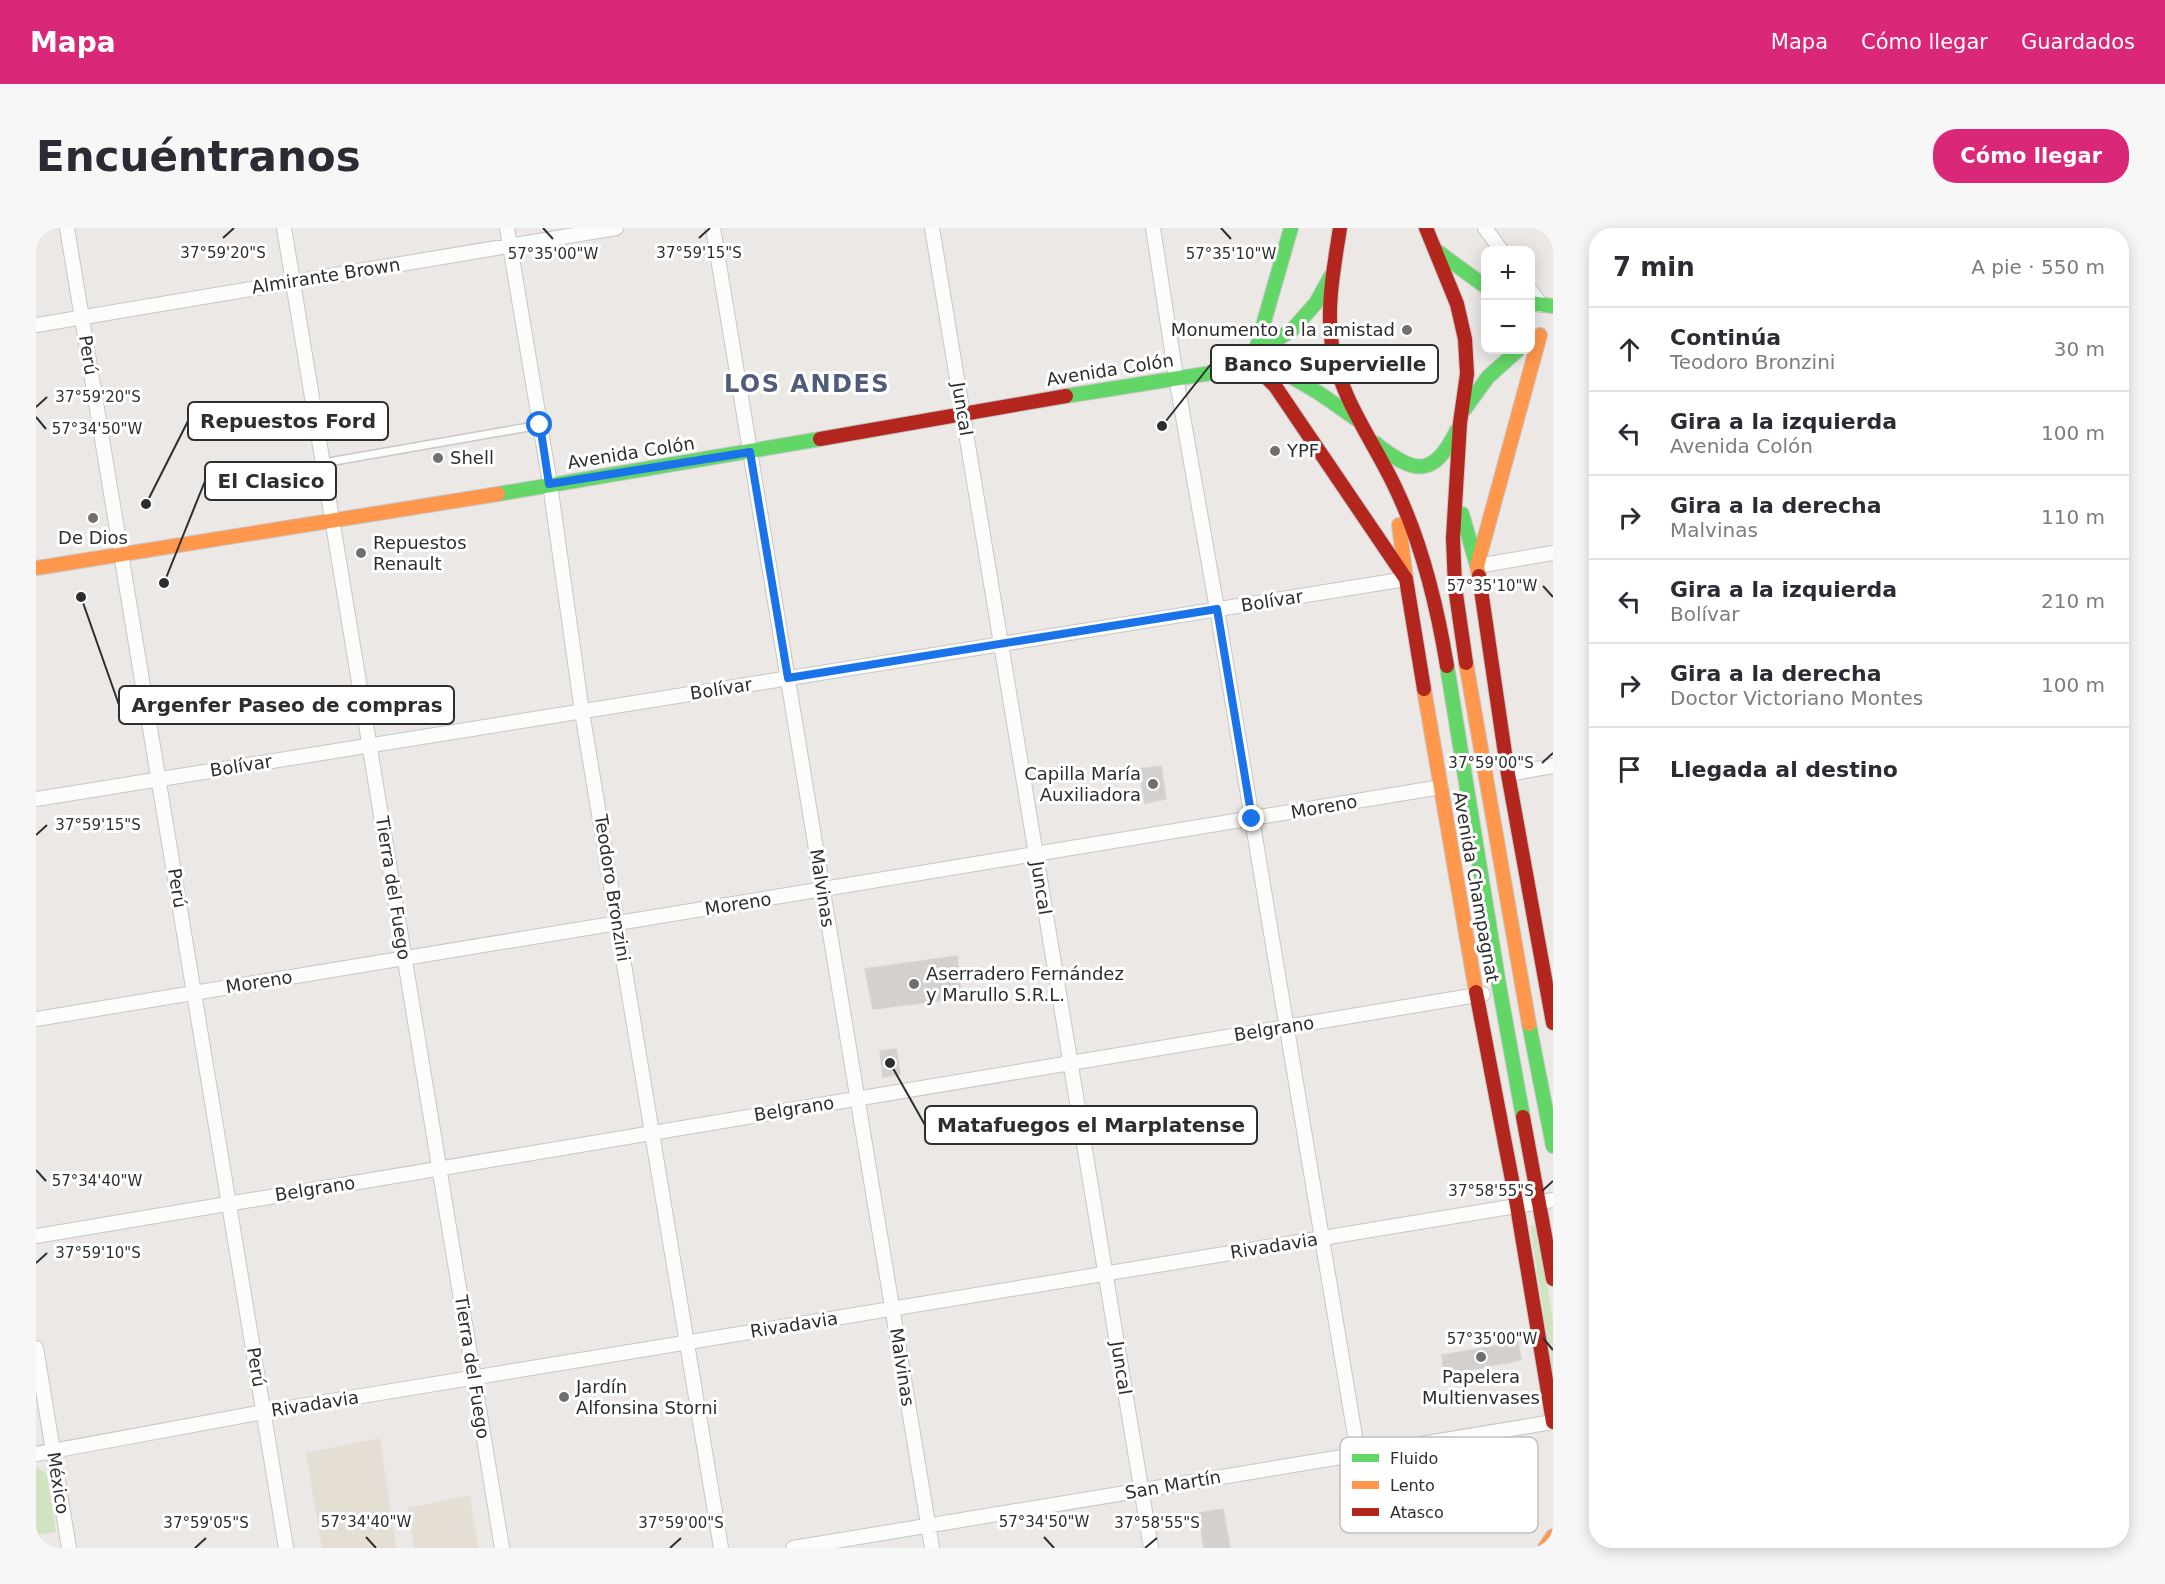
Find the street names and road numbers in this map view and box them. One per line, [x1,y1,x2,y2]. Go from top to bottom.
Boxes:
street label: Almirante Brown [250,253,402,298]
street label: Perú [75,333,102,376]
street label: Avenida Colón [1045,349,1175,390]
street label: Juncal [948,380,977,437]
street label: Avenida Colón [566,432,696,473]
street label: Bolívar [1239,585,1305,616]
street label: Bolívar [688,673,754,704]
street label: Bolívar [208,750,274,781]
street label: Moreno [1289,790,1359,823]
street label: Avenida Champagnat [1449,790,1504,984]
street label: Teodoro Bronzini [590,812,635,963]
street label: Tierra del Fuego [372,814,415,961]
street label: Malvinas [806,847,839,929]
street label: Juncal [1027,859,1056,916]
street label: Perú [164,866,191,909]
street label: Moreno [703,888,773,919]
street label: Moreno [224,966,294,997]
street label: Belgrano [1232,1012,1315,1045]
street label: Belgrano [752,1092,835,1125]
street label: Belgrano [273,1172,356,1205]
street label: Rivadavia [1229,1228,1319,1263]
street label: Tierra del Fuego [451,1293,494,1440]
street label: Rivadavia [749,1307,839,1342]
street label: Malvinas [886,1326,919,1408]
street label: Juncal [1107,1339,1136,1396]
street label: Perú [243,1345,270,1388]
street label: Rivadavia [270,1386,360,1421]
street label: México [43,1450,74,1516]
street label: San Martín [1123,1466,1223,1503]

